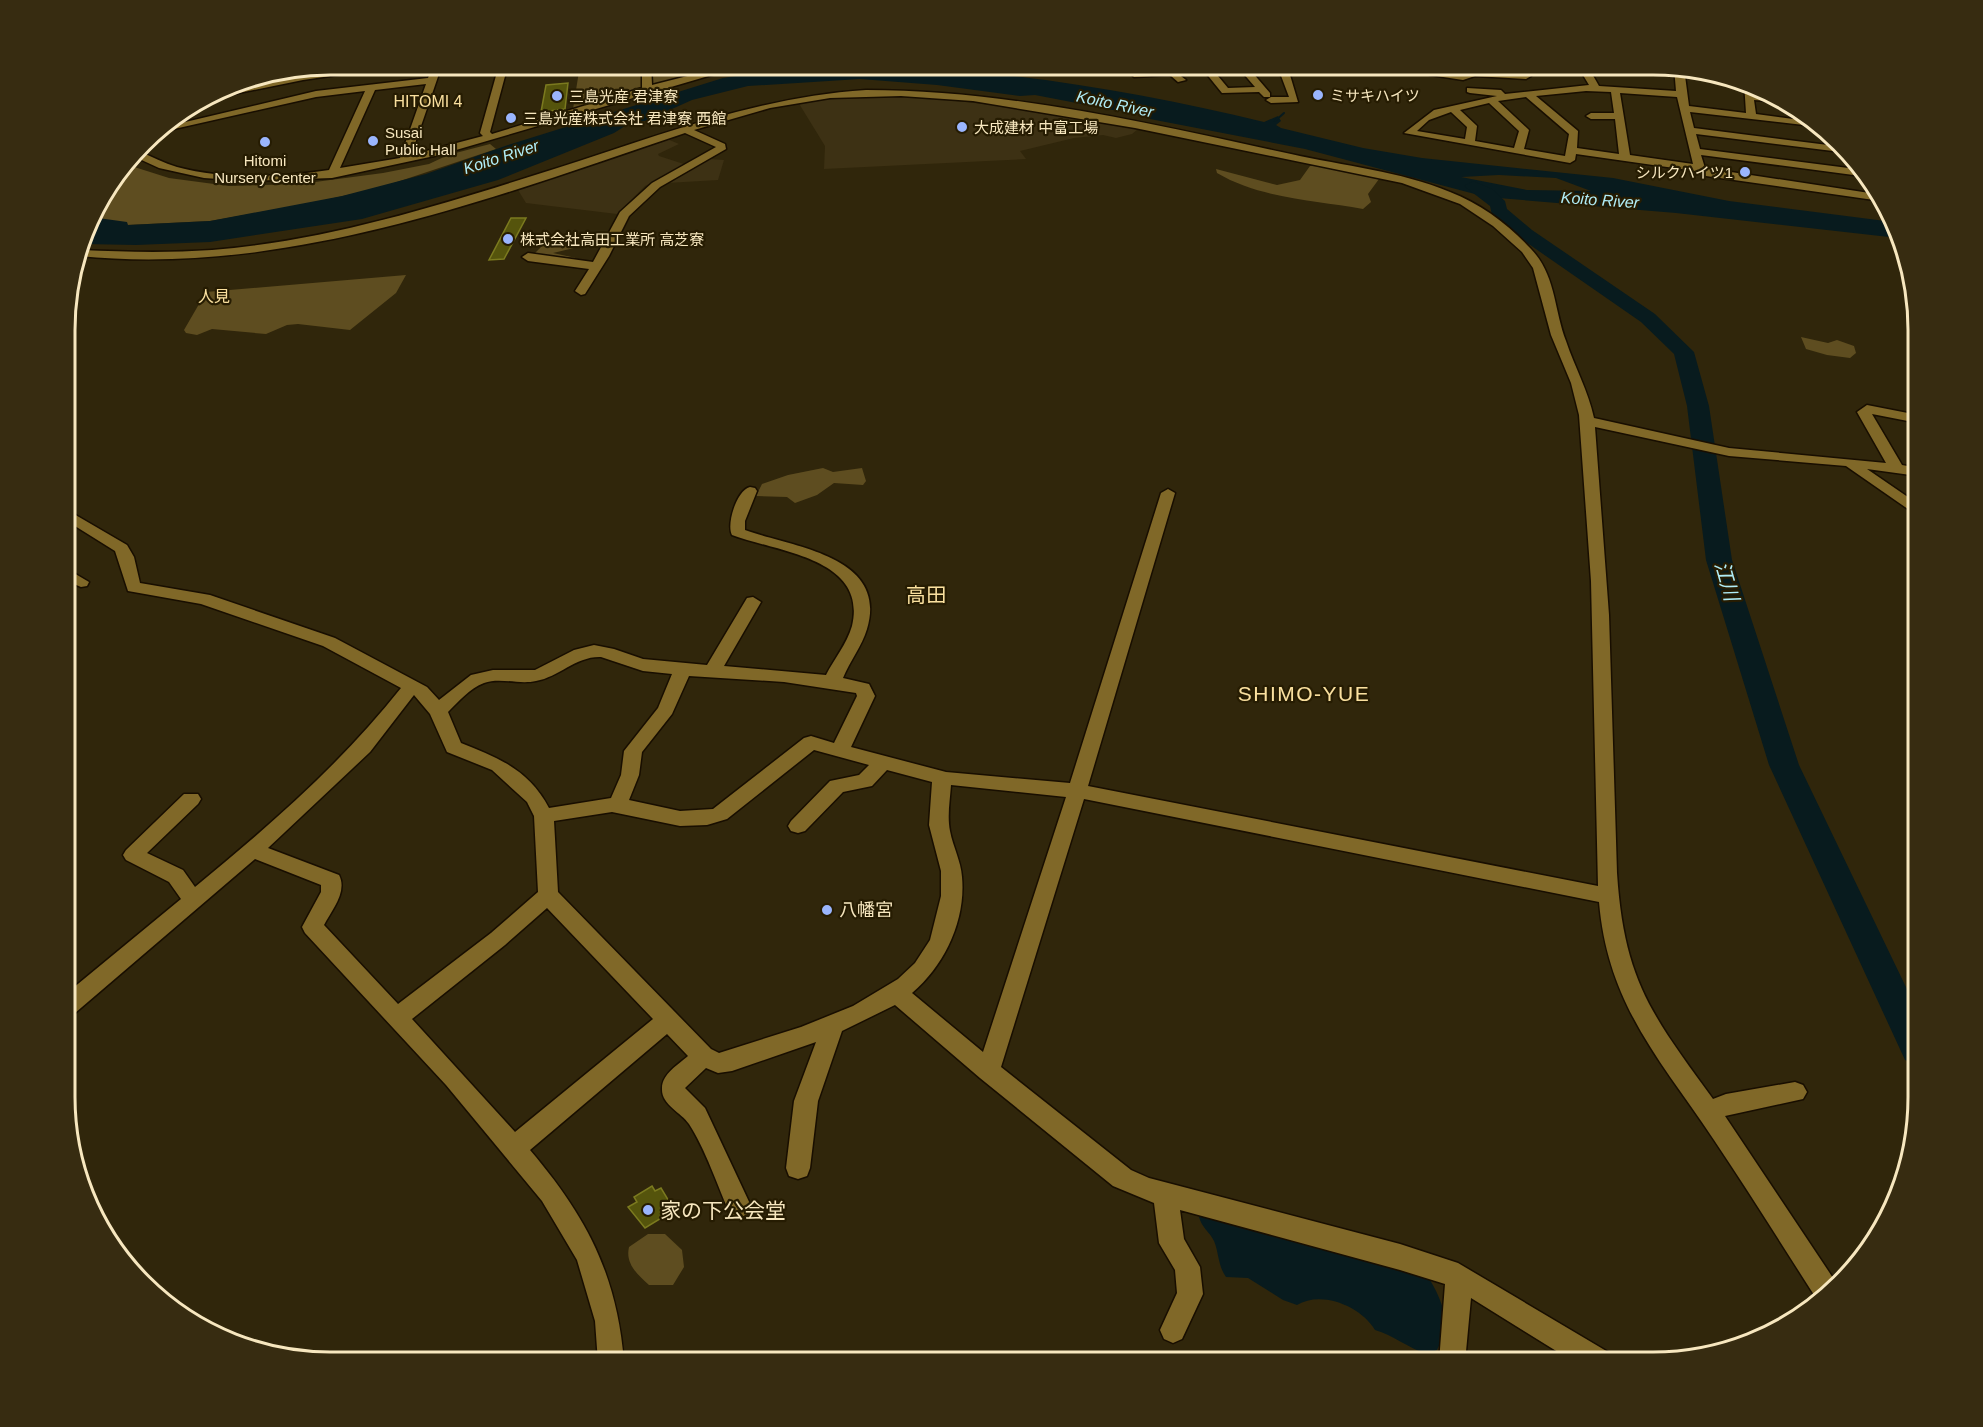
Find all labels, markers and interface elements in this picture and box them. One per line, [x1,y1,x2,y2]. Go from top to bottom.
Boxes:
place label: ミサキハイツ [1330,87,1420,104]
place label: 三島光産 君津寮 [569,88,678,105]
water label: Koito River [1075,88,1156,121]
marker: ミサキハイツ [1311,88,1325,102]
marker: 三島光産 君津寮 [550,89,564,103]
district label: HITOMI 4 [393,93,463,110]
place label: 三島光産株式会社 君津寮 西館 [523,110,726,127]
marker: 三島光産株式会社 君津寮 西館 [504,111,518,125]
place label: 大成建材 中富工場 [974,119,1098,136]
marker: 大成建材 中富工場 [955,120,969,134]
place label: Susai Public Hall [385,124,456,158]
marker: Susai Public Hall [366,134,380,148]
marker: Hitomi Nursery Center [258,135,272,149]
water label: Koito River [461,137,541,177]
place label: Hitomi Nursery Center [214,152,316,186]
place label: シルクハイツ1 [1636,164,1733,181]
marker: シルクハイツ1 [1738,165,1752,179]
water label: Koito River [1560,189,1640,211]
place label: 株式会社高田工業所 高芝寮 [520,231,704,248]
marker: 株式会社高田工業所 高芝寮 [501,232,515,246]
district label: 人見 [198,288,230,305]
water label: 江川 [1711,559,1744,605]
district label: 高田 [906,584,946,606]
district label: SHIMO-YUE [1238,682,1370,705]
place label: 八幡宮 [839,900,893,920]
marker: 八幡宮 [820,903,834,917]
place label: 家の下公会堂 [660,1199,786,1222]
marker: 家の下公会堂 [641,1203,655,1217]

